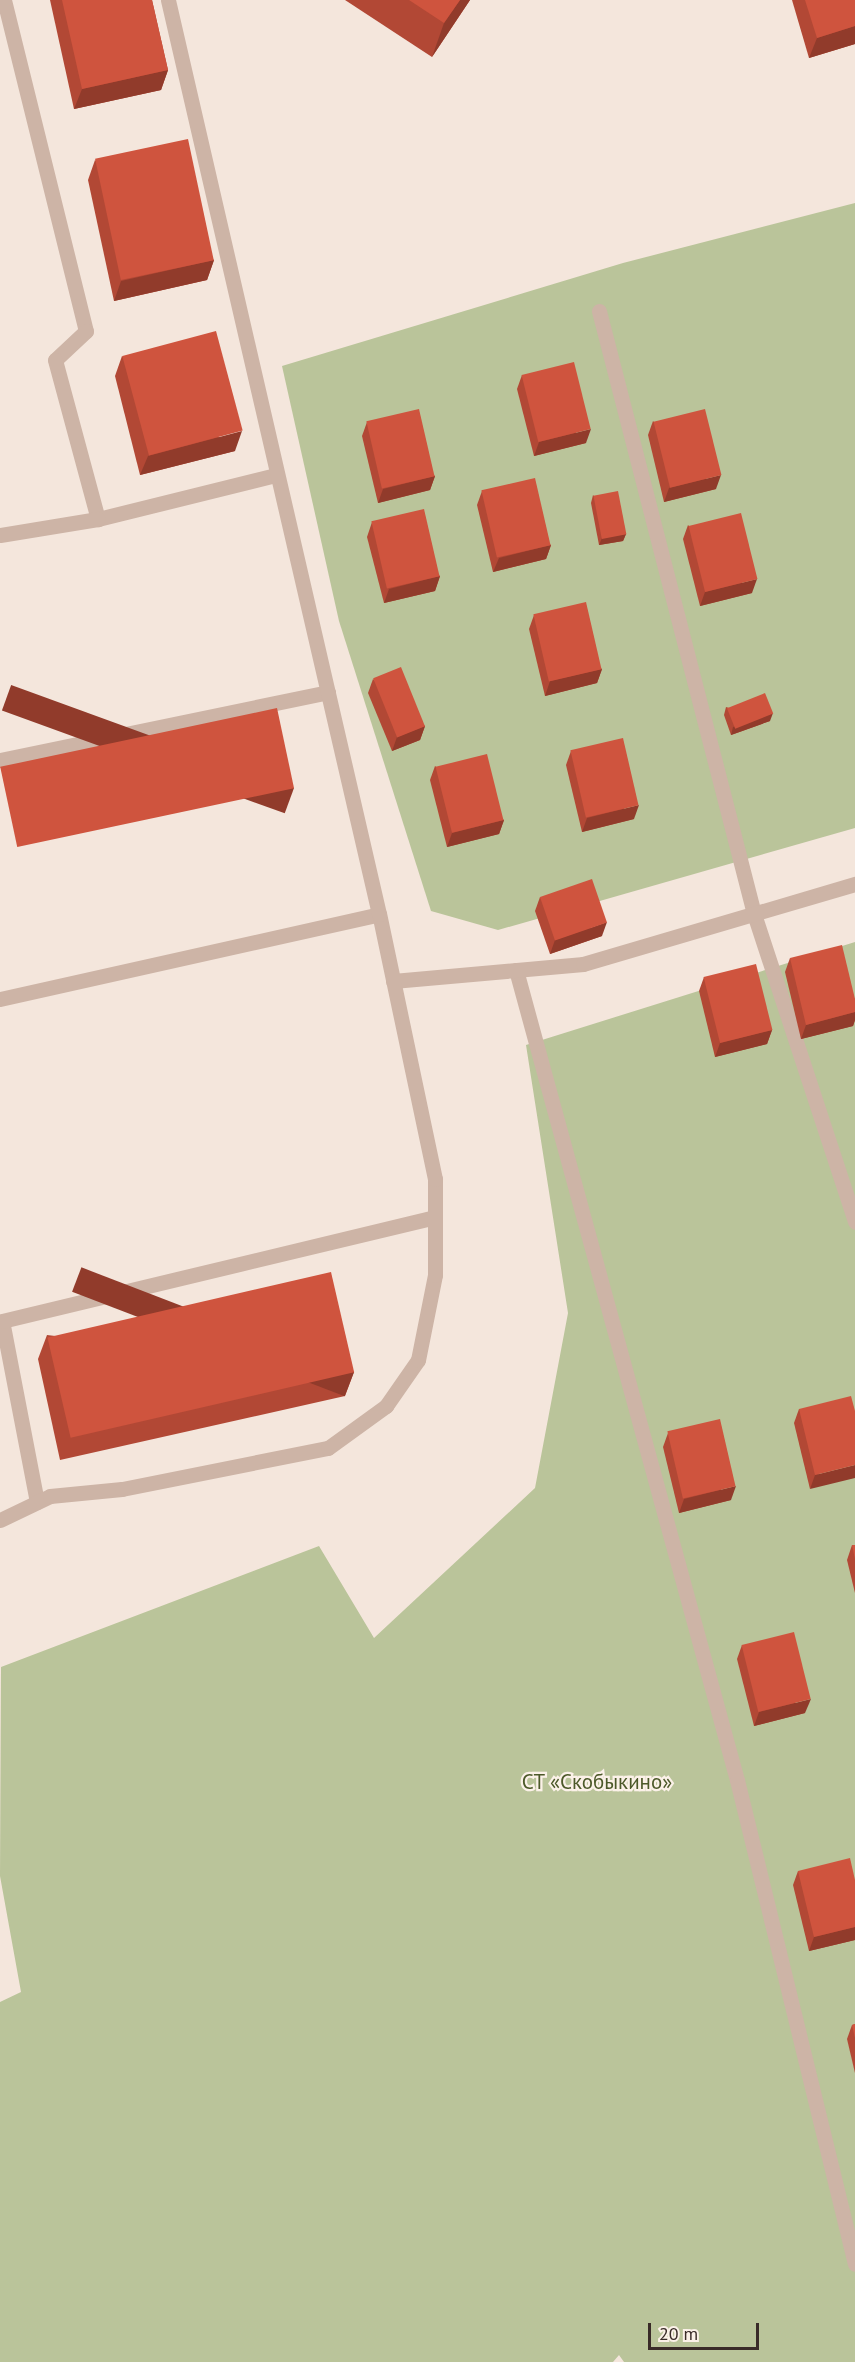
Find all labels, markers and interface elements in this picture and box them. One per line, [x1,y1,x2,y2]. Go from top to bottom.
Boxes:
park label: СТ «Скобыкино» [521,1769,673,1795]
scale bar [651,2311,762,2349]
text: 20 m [659,2322,698,2345]

